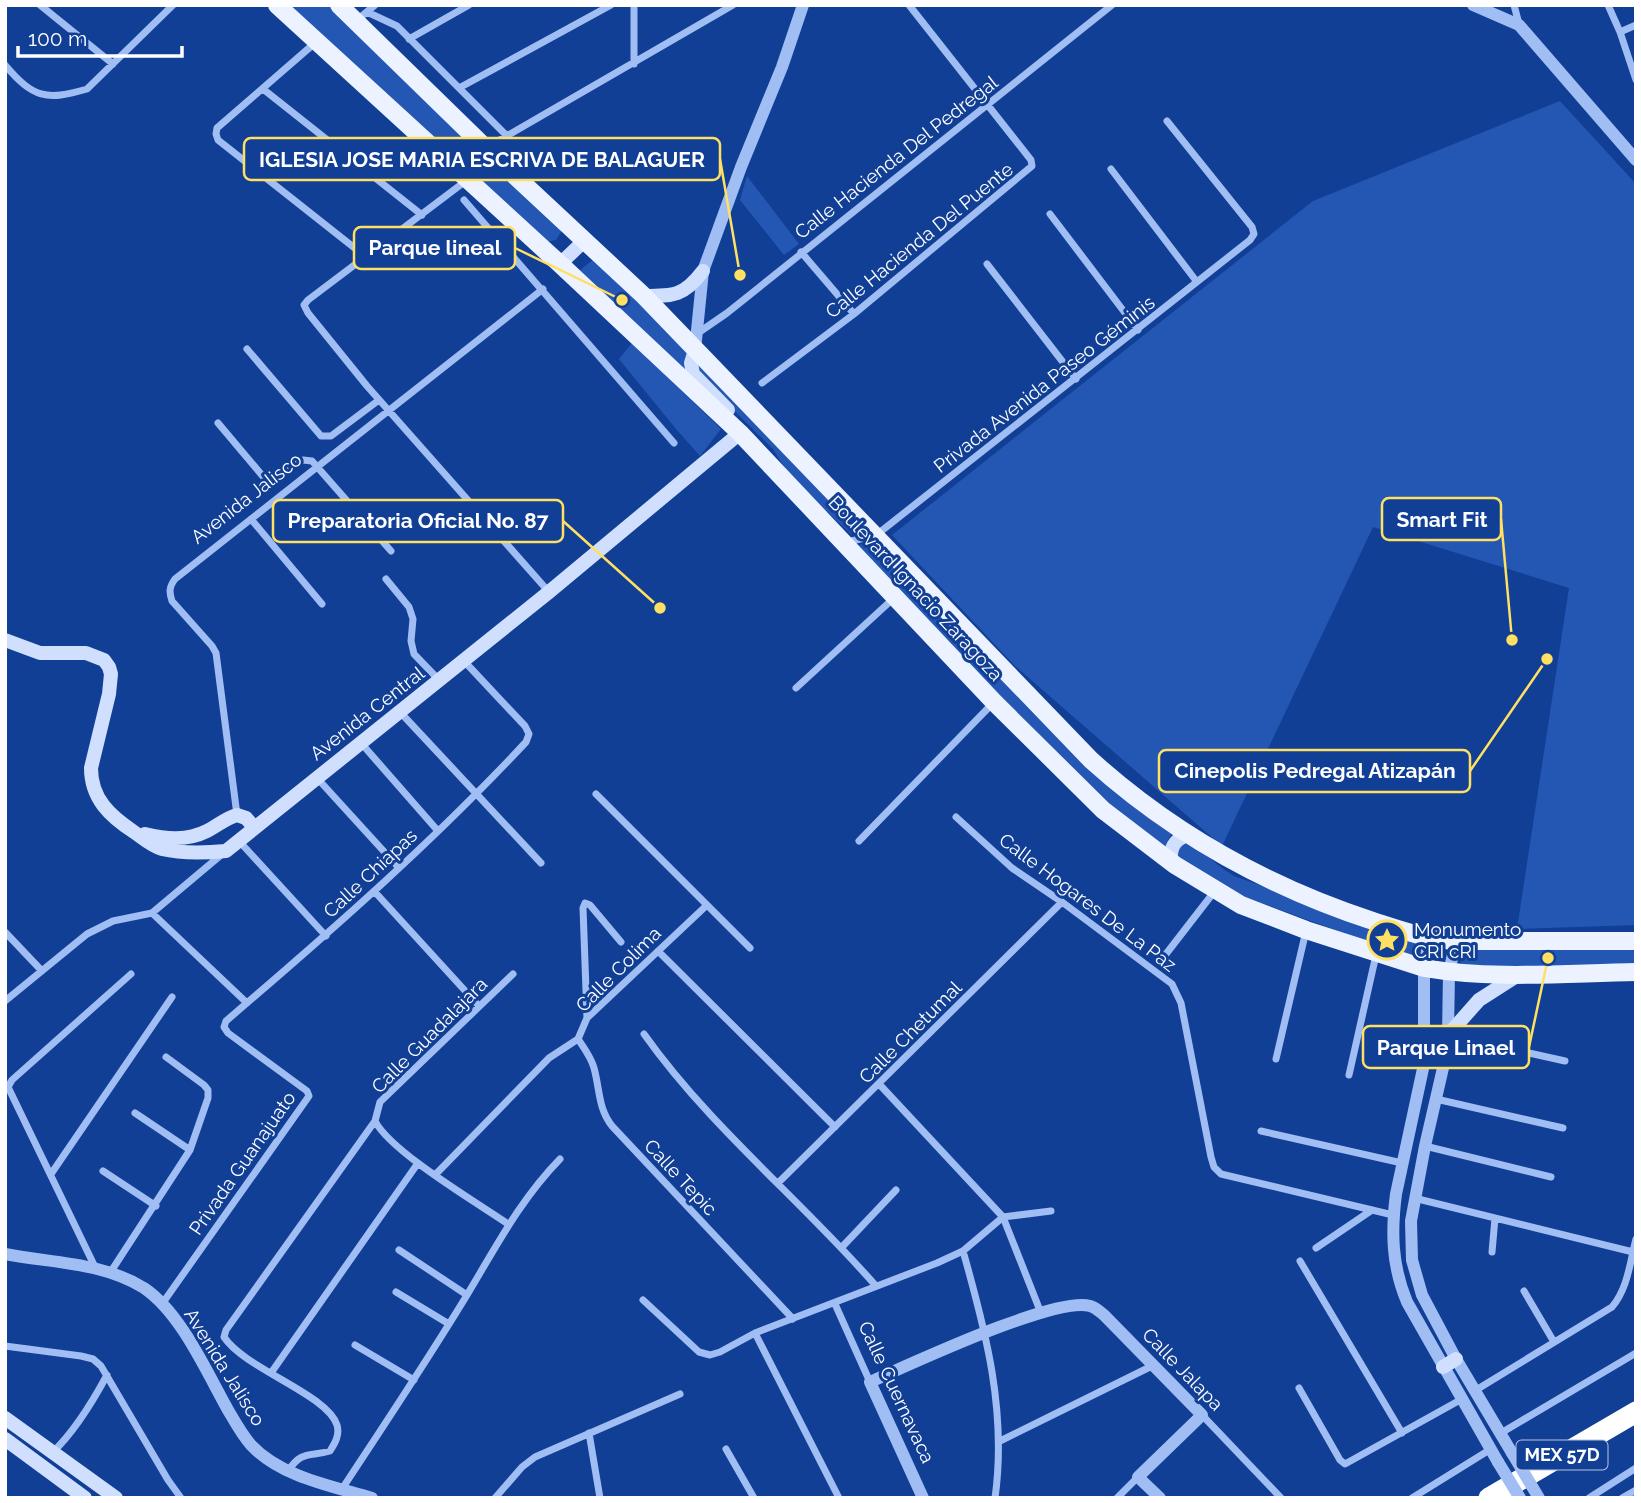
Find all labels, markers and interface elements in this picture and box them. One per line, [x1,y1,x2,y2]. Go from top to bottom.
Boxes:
scale bar [18,14,182,58]
text: 100 m [28,26,87,51]
street label: Calle Hacienda Del Pedregal [790,70,1002,243]
callout: IGLESIA JOSE MARIA ESCRIVA DE BALAGUER [244,138,720,180]
text: IGLESIA JOSE MARIA ESCRIVA DE BALAGUER [259,147,705,172]
street label: Calle Hacienda Del Puente [821,158,1017,322]
callout: Parque lineal [354,227,515,269]
text: Parque lineal [369,235,502,260]
street label: Privada Avenida Paseo Géminis [929,291,1159,477]
street label: Avenida Jalisco [186,448,306,548]
street label: Boulevard Ignacio Zaragoza [824,491,1008,685]
callout: Smart Fit [1382,498,1501,540]
callout: Preparatoria Oficial No. 87 [273,500,563,542]
text: Smart Fit [1396,507,1488,532]
text: Preparatoria Oficial No. 87 [287,508,549,533]
street label: Avenida Central [305,661,429,764]
callout: Cinepolis Pedregal Atizapán [1159,750,1470,792]
text: Cinepolis Pedregal Atizapán [1174,758,1456,783]
street label: Calle Chiapas [319,824,421,922]
street label: Calle Hogares De La Paz [995,828,1181,976]
place label: Monumento CRI cRI [1414,918,1521,962]
place icon: Monumento CRI cRI [1366,919,1408,961]
street label: Calle Colima [571,922,665,1016]
street label: Calle Guadalajara [367,973,491,1097]
street label: Calle Chetumal [854,976,966,1088]
callout: Parque Linael [1363,1026,1529,1068]
text: Parque Linael [1377,1035,1516,1060]
street label: Privada Guanajuato [184,1087,300,1239]
street label: Calle Tepic [640,1134,722,1220]
street label: Avenida Jalisco [180,1304,270,1430]
street label: Calle Cuernavaca [854,1318,940,1466]
street label: Calle Jalapa [1138,1323,1228,1415]
road number: MEX 57D [1516,1440,1608,1470]

